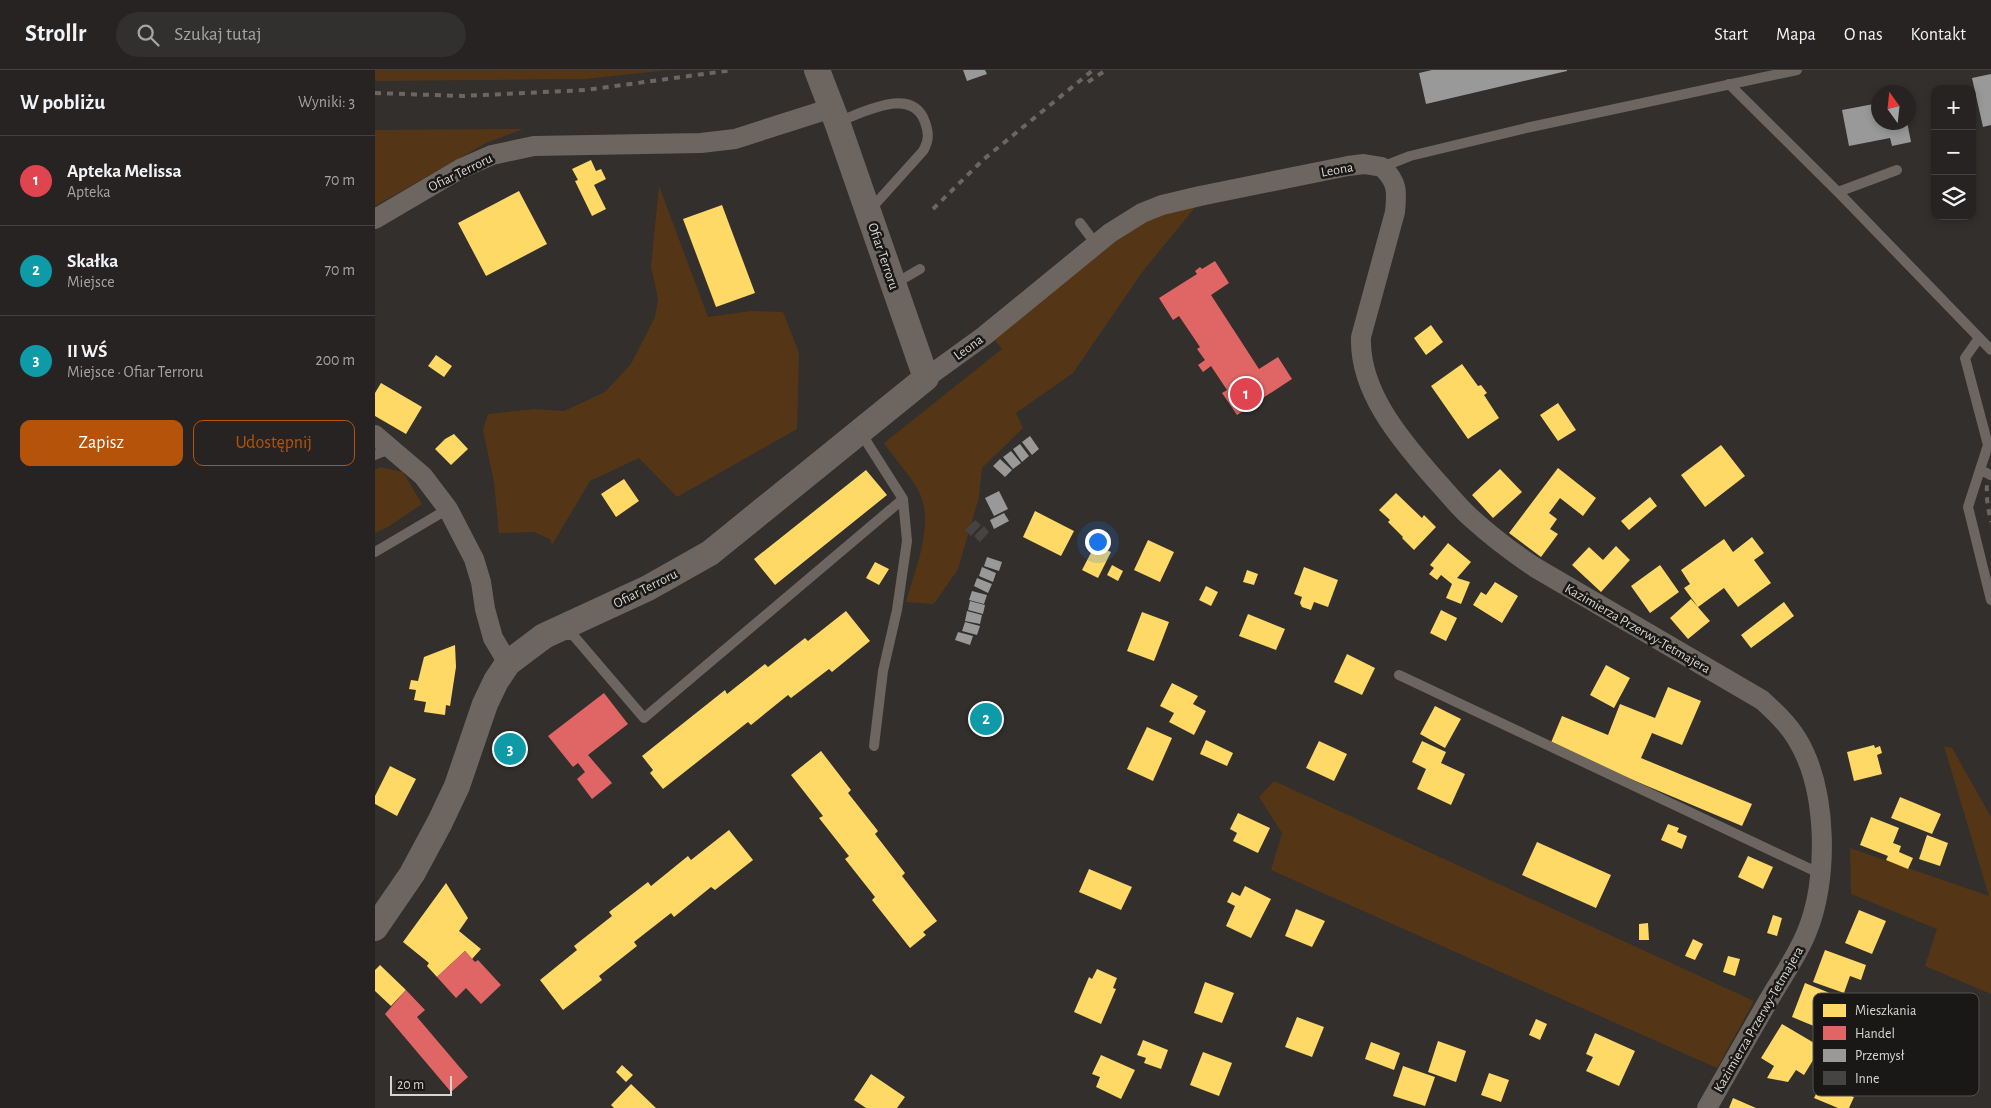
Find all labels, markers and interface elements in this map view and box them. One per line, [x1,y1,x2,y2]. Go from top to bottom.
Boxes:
search box [116,12,466,57]
icon: search [134,21,162,49]
text: Strollr [25,22,86,46]
text: Szukaj tutaj [174,25,262,44]
text: Start [1714,26,1748,44]
text: Mapa [1776,26,1816,44]
text: O nas [1844,26,1883,44]
text: Kontakt [1911,26,1966,44]
north arrow [1871,85,1916,130]
map controls [1931,85,1976,220]
button: + [1931,85,1976,130]
text: W pobliżu [20,92,105,113]
text: Wyniki: 3 [298,94,355,110]
button: − [1931,130,1976,175]
street label: Ofiar Terroru [426,151,495,194]
street label: Leona [1320,160,1355,180]
text: Apteka Melissa [67,162,182,181]
text: 1 [33,172,39,188]
text: 70 m [324,172,355,188]
button: layers [1931,175,1976,220]
text: Apteka [67,184,111,200]
street label: Ofiar Terroru [865,221,901,292]
text: Skałka [67,252,118,271]
text: 2 [32,262,40,278]
text: 70 m [324,262,355,278]
text: Miejsce [67,274,115,290]
street label: Leona [951,332,986,363]
text: II WŚ [67,342,107,361]
text: 3 [33,352,39,368]
text: 200 m [315,352,355,368]
text: Miejsce · Ofiar Terroru [67,364,203,380]
pin: 1 [1230,375,1262,413]
button: Zapisz [20,420,183,466]
button: Udostępnij [193,420,355,466]
your location [1085,529,1111,555]
street label: Ofiar Terroru [611,567,680,611]
street label: Kazimierza Przerwy-Tetmajera [1562,581,1713,677]
pin: 2 [970,700,1002,738]
pin: 3 [494,730,526,768]
street label: Kazimierza Przerwy-Tetmajera [1711,944,1807,1095]
legend [1813,993,1979,1096]
text: Mieszkania [1855,1004,1917,1018]
text: Handel [1855,1027,1895,1041]
text: Przemysł [1855,1049,1905,1063]
text: Inne [1855,1072,1879,1086]
scale bar [390,1073,453,1096]
text: 20 m [397,1078,424,1092]

